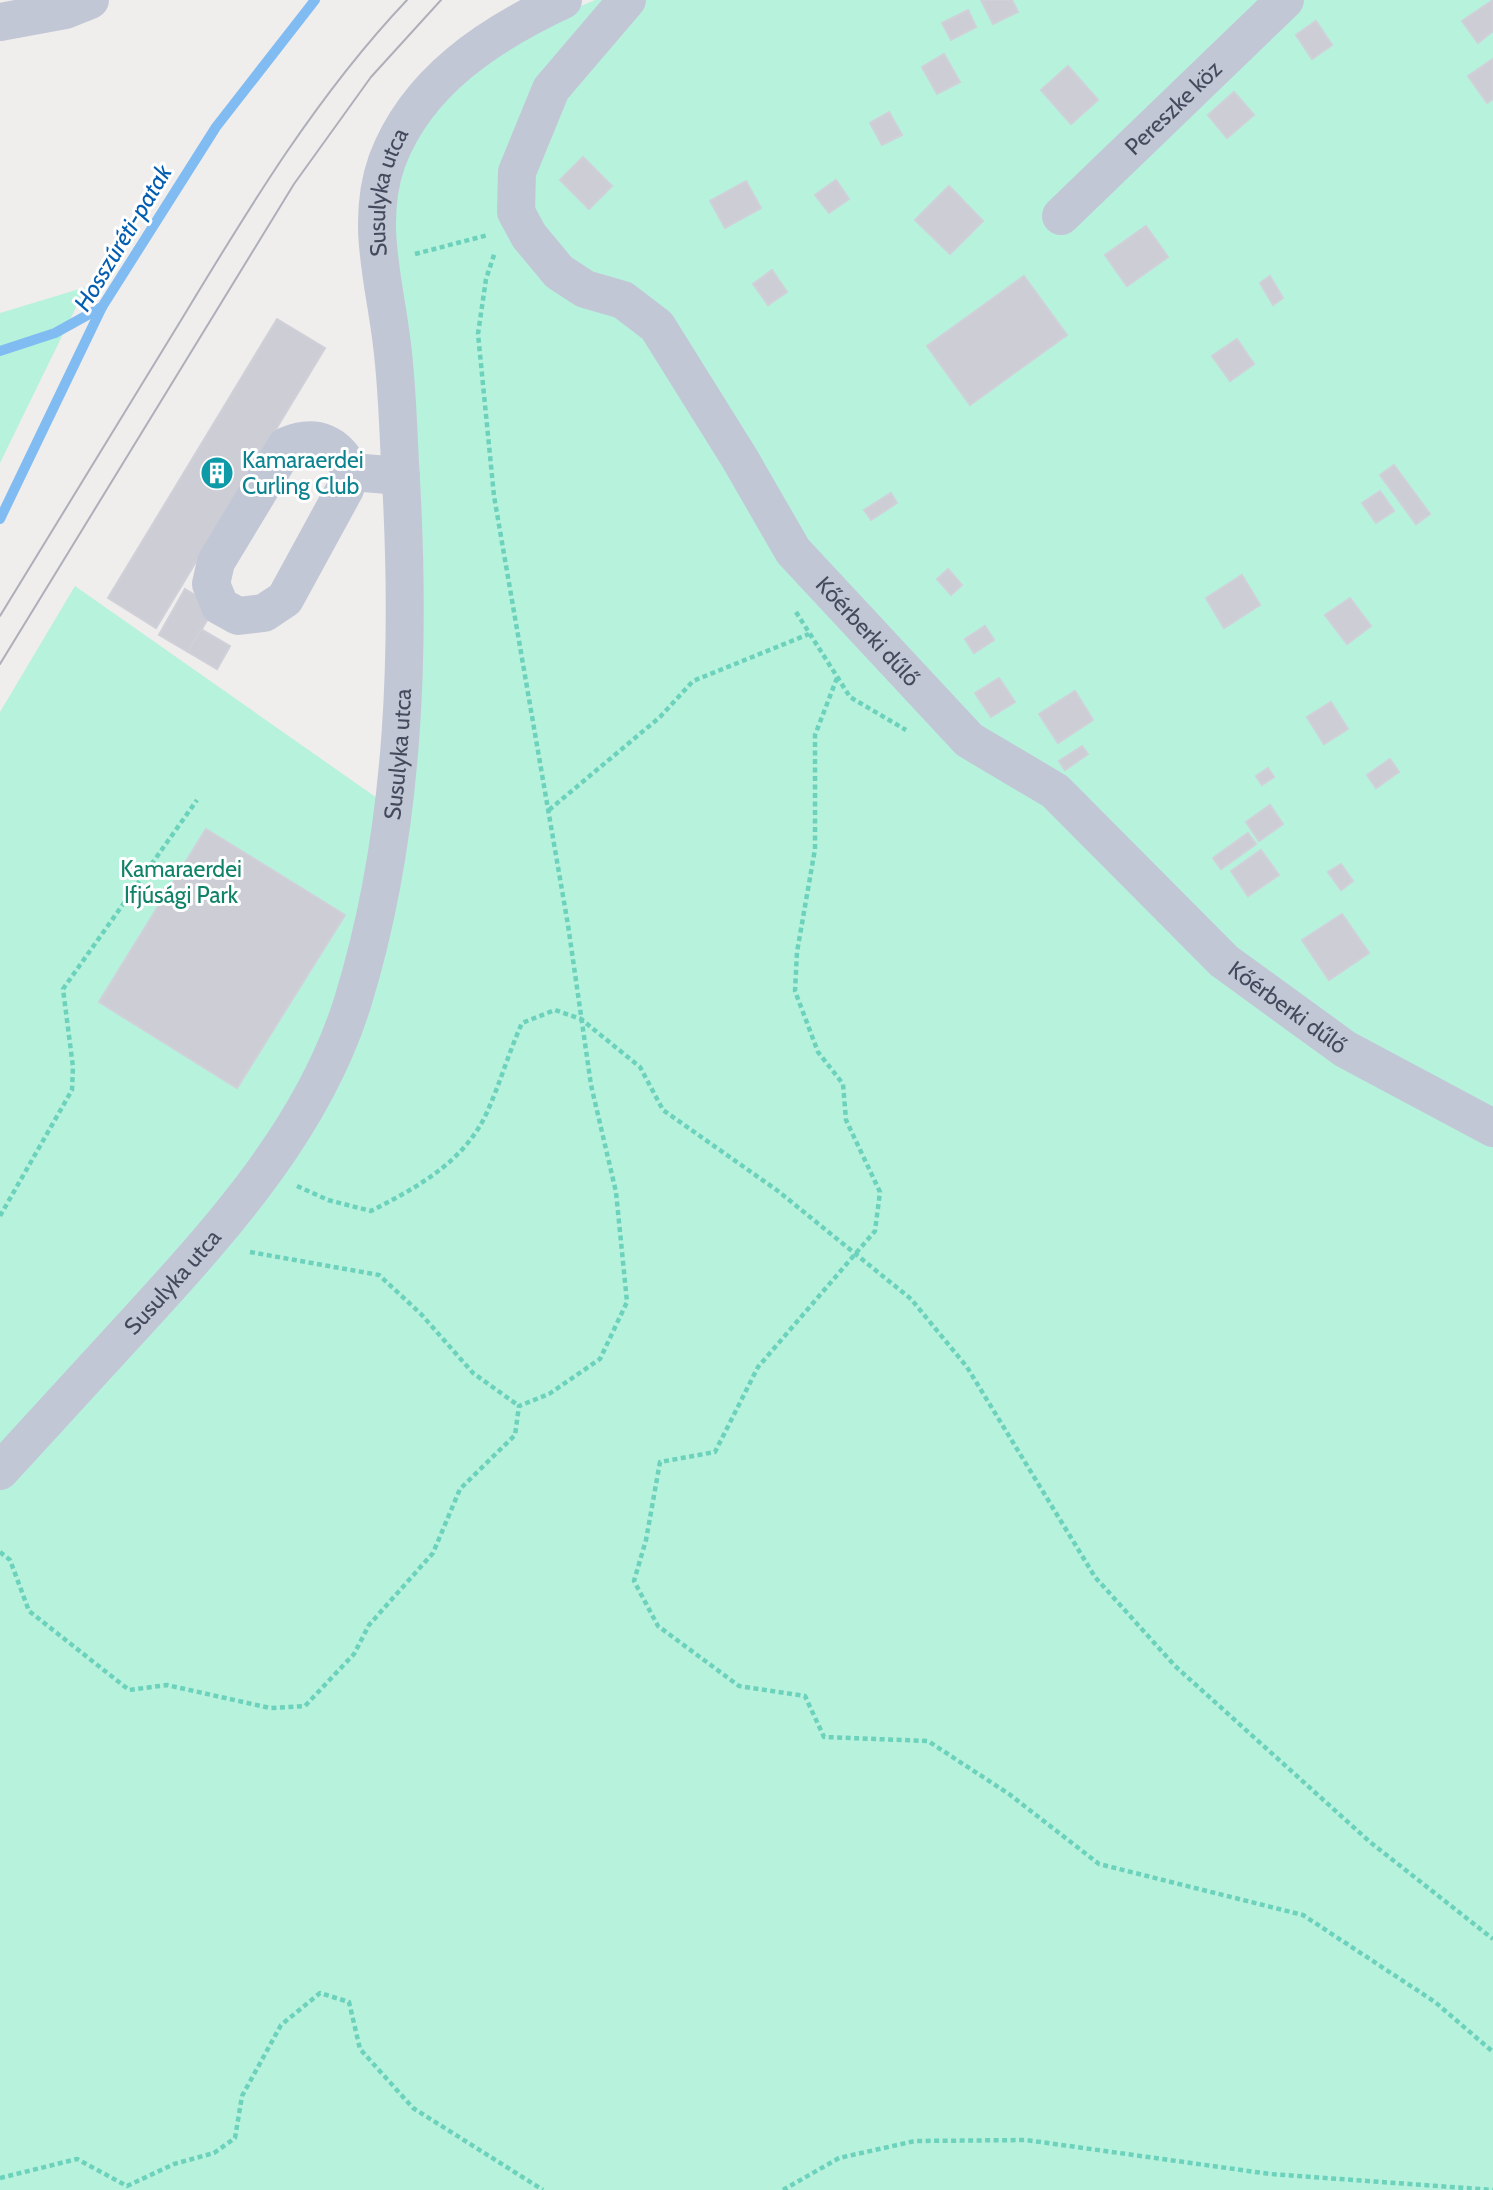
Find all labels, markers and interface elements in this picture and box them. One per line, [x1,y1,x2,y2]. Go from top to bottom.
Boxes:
street label: Pereszke köz [1119,55,1228,161]
street label: Susulyka utca [363,123,414,258]
water label: Hosszúréti-patak [68,159,178,316]
place label: Kamaraerdei Curling Club [242,446,364,500]
building icon: Kamaraerdei Curling Club [198,454,236,492]
street label: Kőérberki dűlő [810,571,926,692]
street label: Susulyka utca [378,688,417,821]
park label: Kamaraerdei Ifjúsági Park [120,855,242,909]
street label: Kőérberki dűlő [1223,955,1353,1060]
street label: Susulyka utca [118,1224,227,1340]

